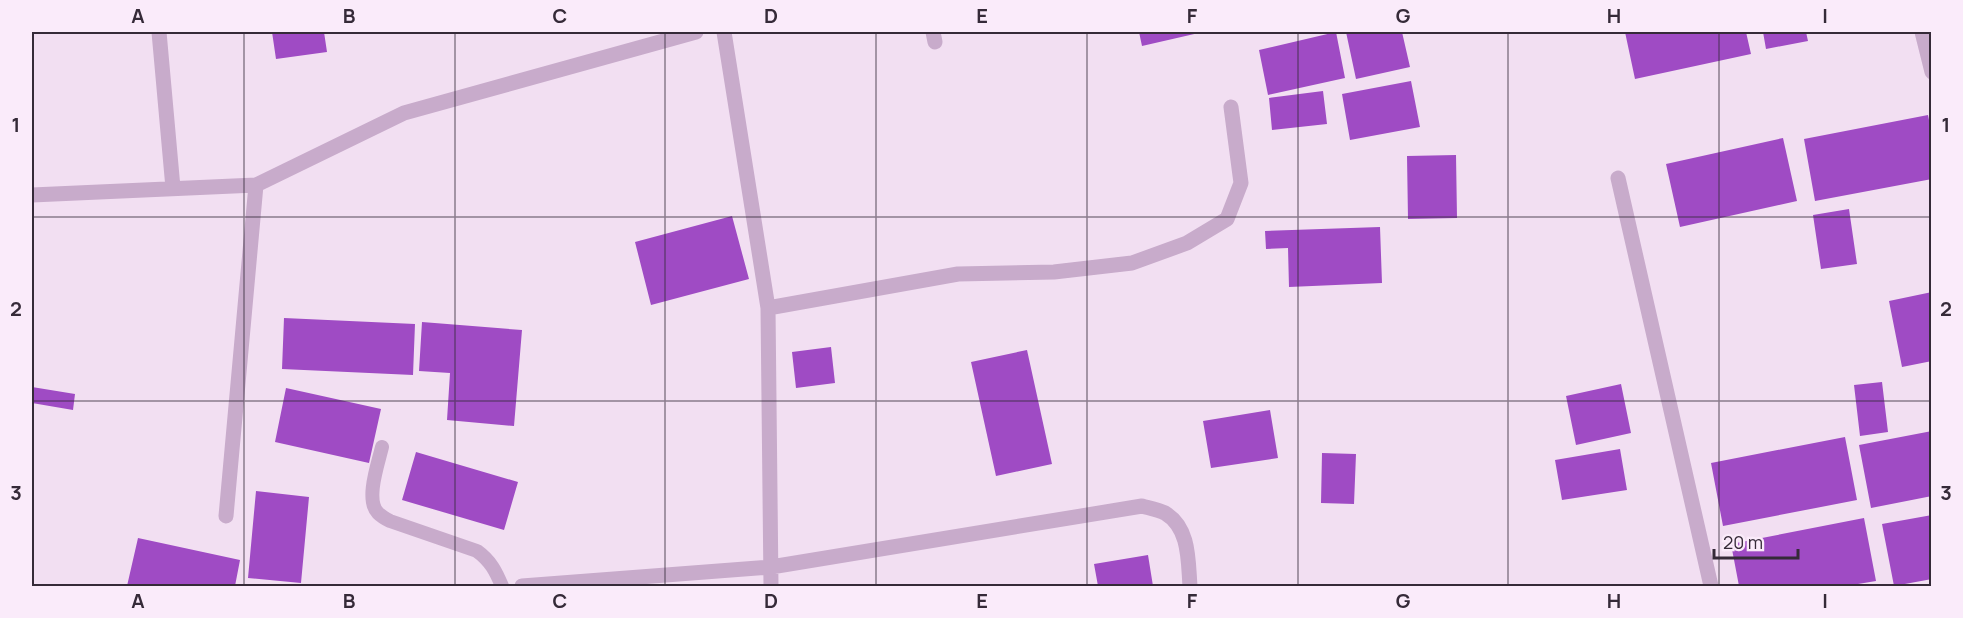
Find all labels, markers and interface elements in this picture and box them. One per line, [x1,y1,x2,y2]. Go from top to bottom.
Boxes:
text: A [131,2,145,29]
text: B [343,2,356,29]
text: C [553,2,567,29]
text: D [764,2,778,29]
text: E [976,2,988,29]
text: F [1187,2,1198,29]
text: G [1396,2,1411,29]
text: H [1607,2,1621,29]
text: I [1822,2,1828,29]
text: 1 [12,111,20,138]
text: 1 [1942,111,1950,138]
text: 2 [10,295,22,322]
text: 2 [1940,295,1952,322]
text: 3 [10,479,22,506]
text: 3 [1940,479,1952,506]
scale bar [1714,522,1798,560]
text: 20 m [1723,530,1763,554]
text: A [131,587,145,614]
text: B [343,587,356,614]
text: C [553,587,567,614]
text: D [764,587,778,614]
text: E [976,587,988,614]
text: F [1187,587,1198,614]
text: G [1396,587,1411,614]
text: H [1607,587,1621,614]
text: I [1822,587,1828,614]

